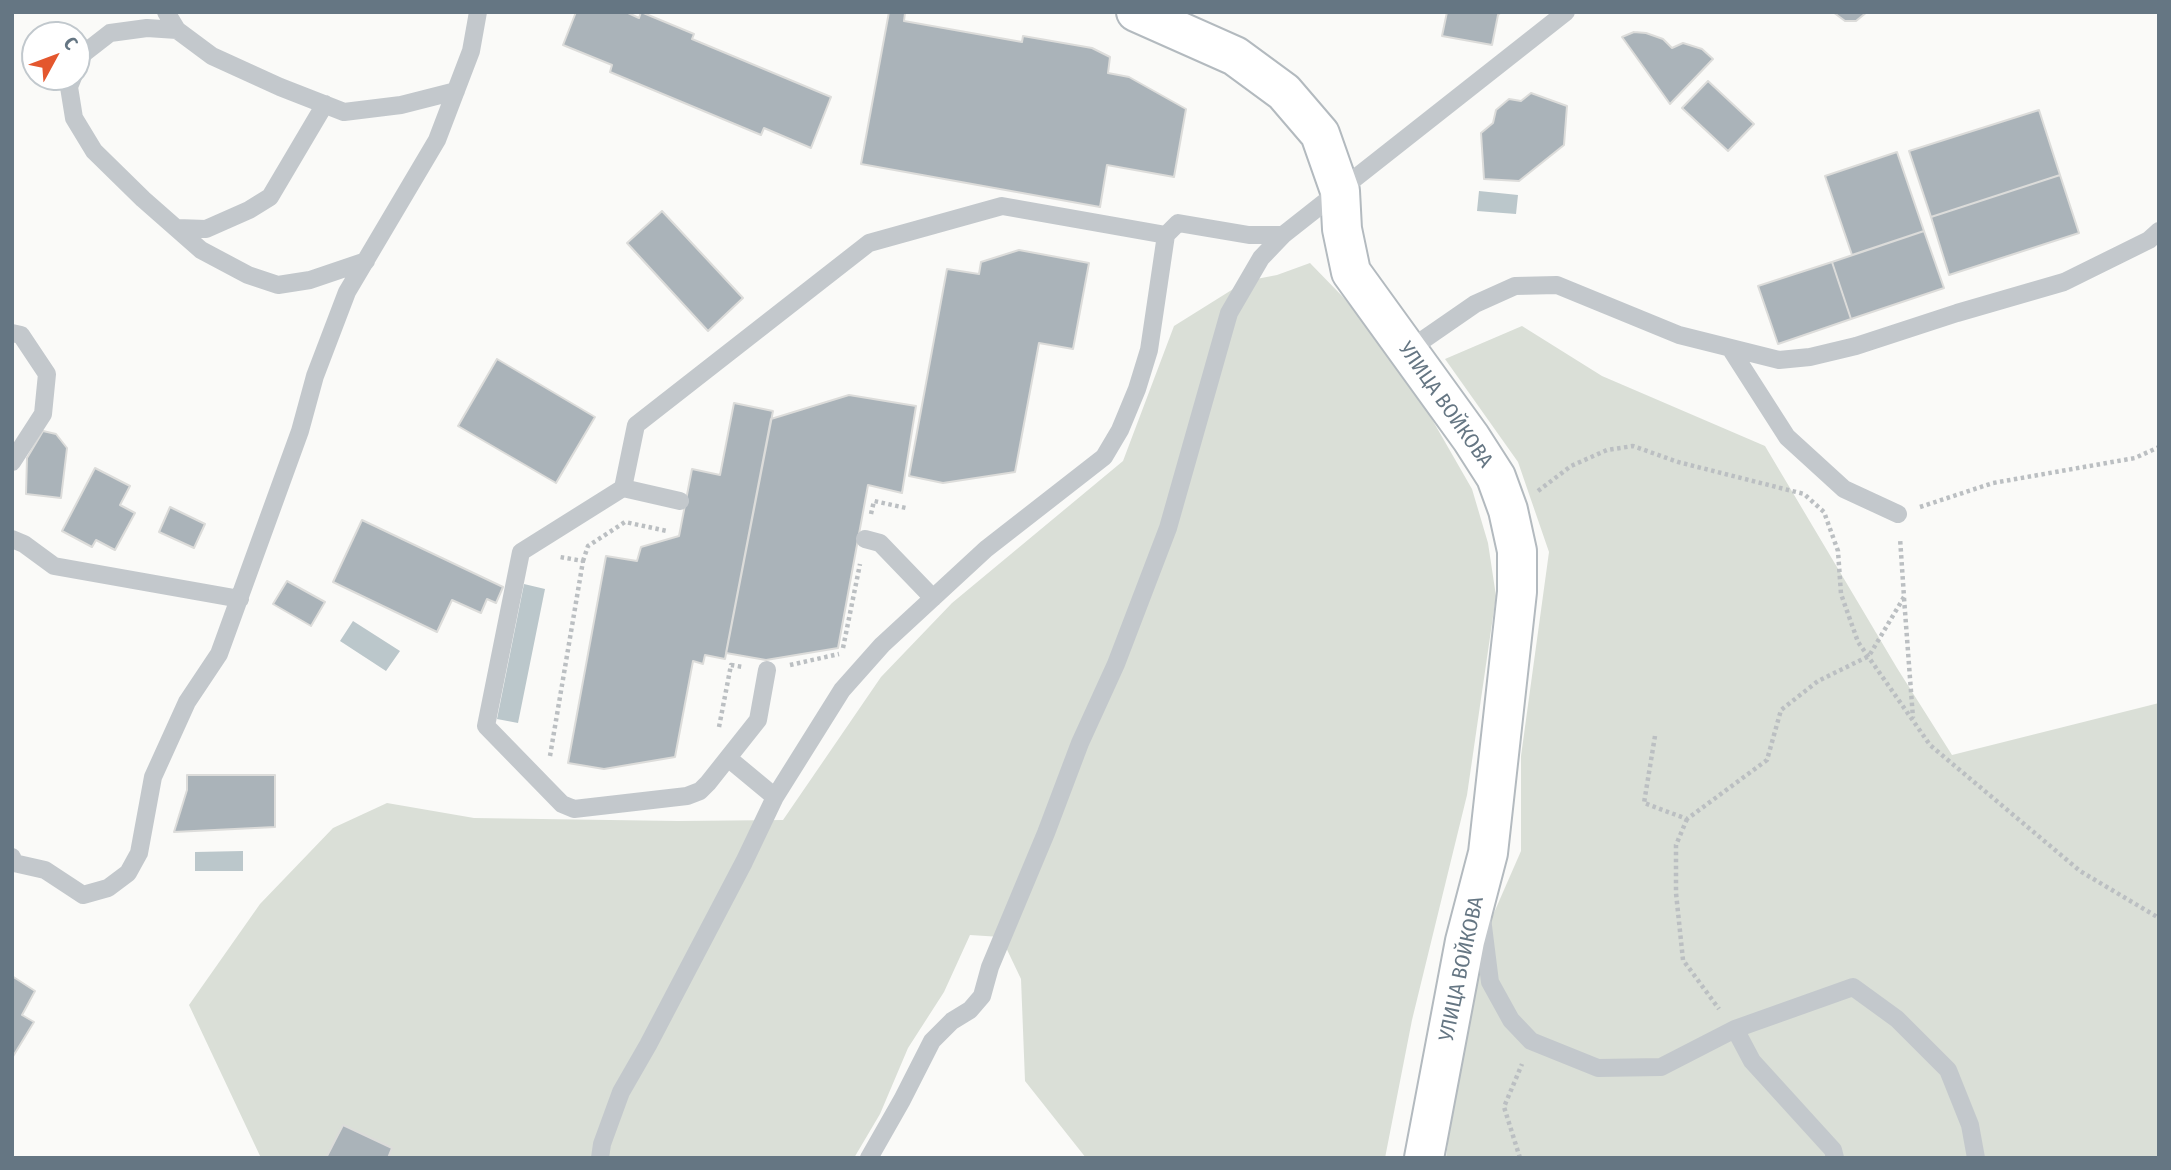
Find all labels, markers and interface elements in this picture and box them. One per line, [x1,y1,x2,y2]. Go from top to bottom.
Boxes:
north arrow [21,21,91,91]
text: С [59,32,83,55]
street label: УЛИЦА ВОЙКОВА [1392,337,1498,473]
street label: УЛИЦА ВОЙКОВА [1434,894,1490,1044]

